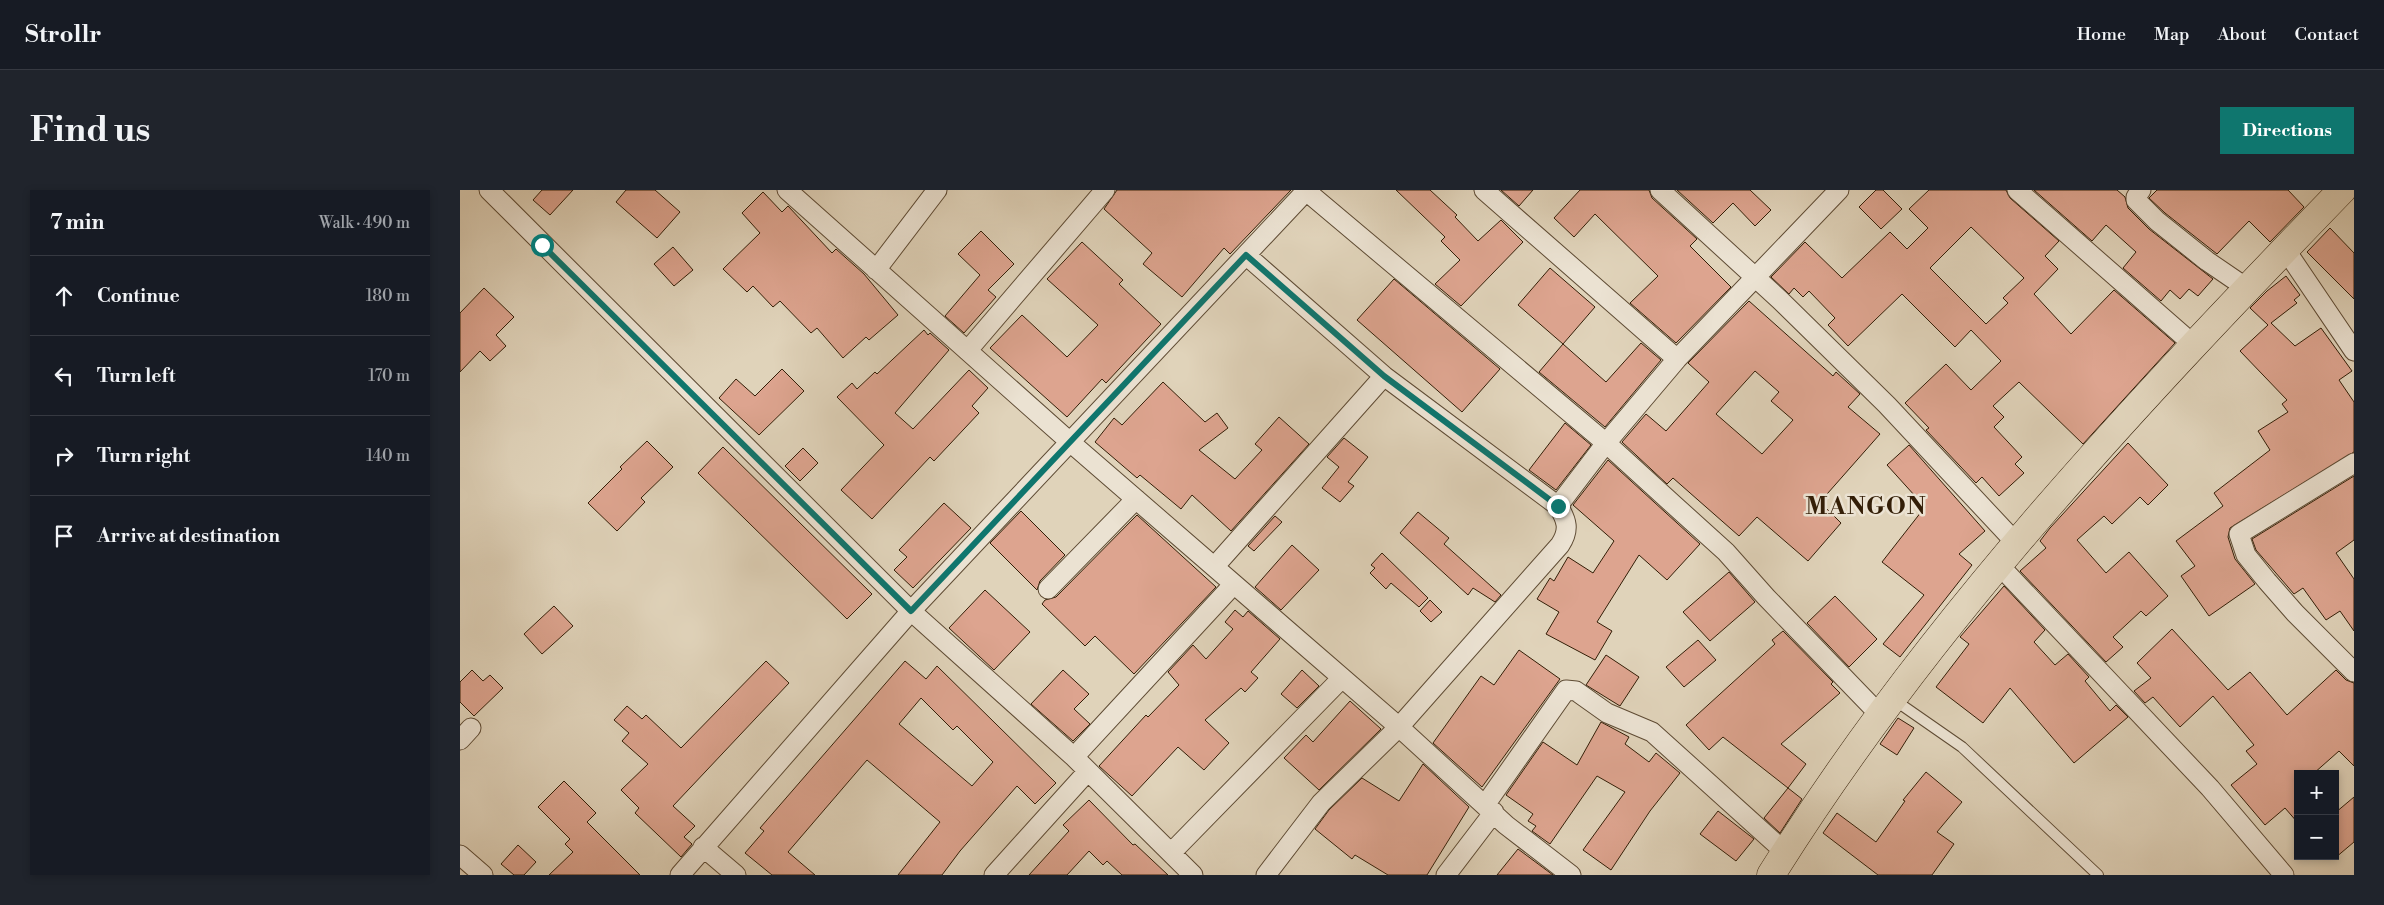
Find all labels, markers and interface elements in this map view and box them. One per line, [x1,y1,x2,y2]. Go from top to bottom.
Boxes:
text: Strollr [25,20,101,50]
text: Home [2077,23,2126,46]
text: Map [2154,23,2190,46]
text: About [2218,23,2267,46]
text: Contact [2295,23,2359,46]
button: Directions [2220,107,2354,154]
text: Find us [30,109,150,152]
text: 7 min [50,210,104,236]
text: Walk · 490 m [319,213,410,233]
route start [531,234,554,257]
icon: ahead [50,282,78,310]
text: Continue [97,284,180,308]
text: 180 m [366,286,410,306]
icon: left [50,362,78,390]
text: Turn left [97,364,176,388]
text: 170 m [368,366,410,386]
icon: right [50,442,78,470]
text: Turn right [97,444,190,468]
text: 140 m [366,446,410,466]
district label: MANGON [1805,492,1927,522]
route end [1547,495,1570,518]
icon: arrive [50,522,78,550]
text: Arrive at destination [97,524,280,548]
map controls [2294,770,2339,860]
button: + [2294,770,2339,815]
button: − [2294,815,2339,860]

